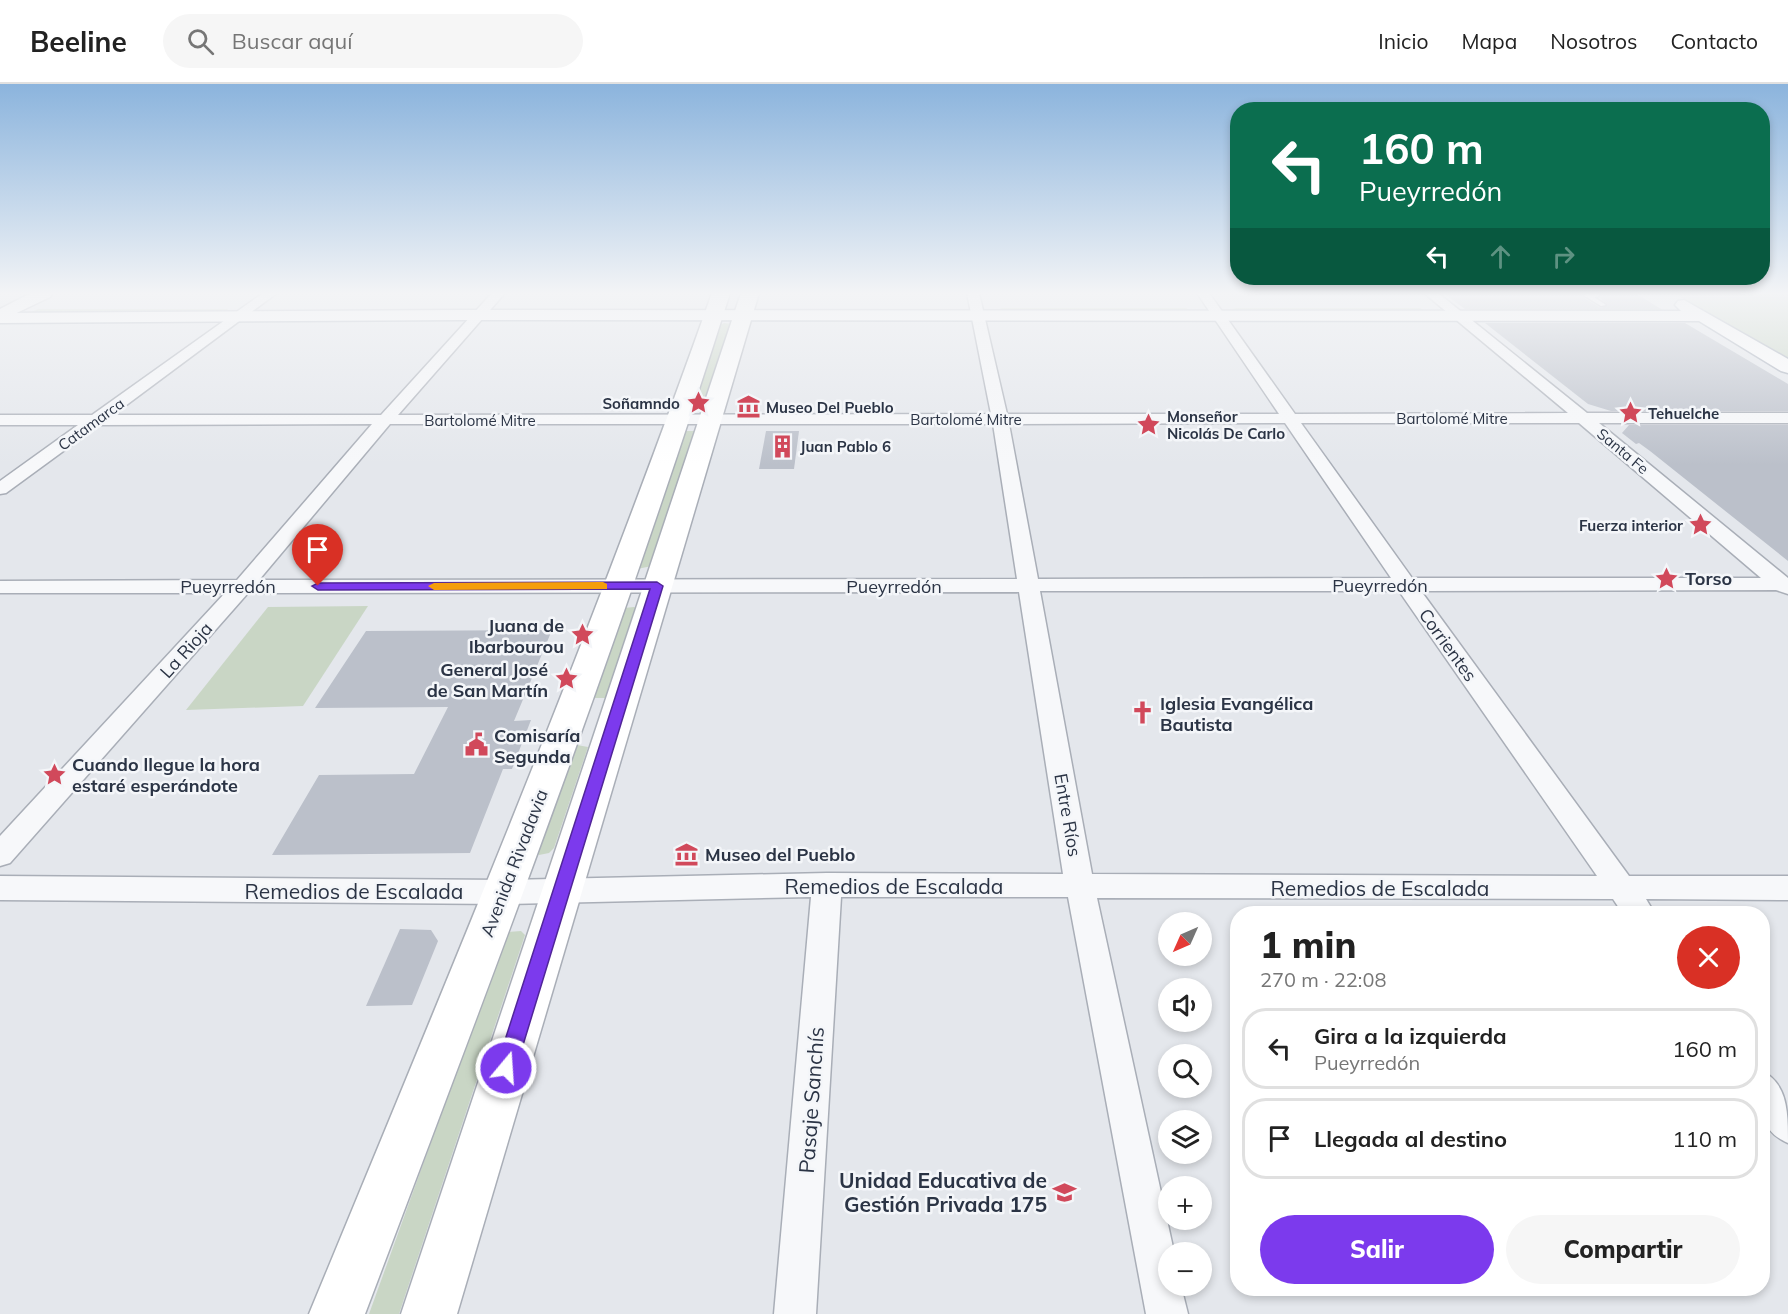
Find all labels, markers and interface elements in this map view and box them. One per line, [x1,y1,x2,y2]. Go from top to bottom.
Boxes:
search box [163,14,583,68]
text: Beeline [30,24,127,59]
icon: search [184,25,217,58]
text: Buscar aquí [232,27,353,55]
text: Inicio [1378,28,1428,54]
text: Mapa [1461,28,1517,54]
text: Nosotros [1550,28,1637,54]
text: Contacto [1670,28,1758,54]
text: 160 m [1359,122,1484,175]
icon: left [1260,126,1338,204]
text: Pueyrredón [1359,174,1502,208]
icon: left [1421,240,1454,273]
icon: ahead [1484,240,1517,273]
icon: right [1547,240,1580,273]
place icon: Soñamndo [685,390,711,416]
street label: Catamarca [54,394,128,454]
place label: Soñamndo [602,394,680,413]
museum icon: Museo Del Pueblo [735,394,761,420]
place label: Museo Del Pueblo [766,398,894,417]
place icon: Tehuelche [1617,400,1643,426]
place label: Tehuelche [1648,404,1719,423]
place label: Monseñor Nicolás De Carlo [1167,407,1285,443]
street label: Bartolomé Mitre [1396,409,1508,428]
street label: Bartolomé Mitre [910,410,1022,429]
street label: Bartolomé Mitre [424,411,536,430]
place icon: Monseñor Nicolás De Carlo [1136,412,1162,438]
street label: Santa Fe [1593,424,1653,478]
building icon: Juan Pablo 6 [769,433,795,459]
place label: Juan Pablo 6 [800,437,891,456]
place icon: Fuerza interior [1688,512,1714,538]
place label: Fuerza interior [1579,516,1683,535]
pin [292,524,343,586]
icon: arrive [301,533,334,566]
place icon: Torso [1654,565,1680,591]
place label: Torso [1685,567,1732,590]
street label: Pueyrredón [1332,574,1428,597]
street label: Pueyrredón [180,575,276,598]
street label: Pueyrredón [846,575,942,598]
street label: Corrientes [1414,604,1482,686]
place label: Juana de Ibarbourou [469,614,564,658]
street label: La Rioja [155,617,217,683]
place icon: Juana de Ibarbourou [569,622,595,648]
place label: General José de San Martín [427,658,548,702]
place icon: General José de San Martín [553,666,579,692]
place label: Iglesia Evangélica Bautista [1160,692,1314,736]
church icon: Iglesia Evangélica Bautista [1129,700,1155,726]
place label: Comisaría Segunda [494,724,580,768]
public building icon: Comisaría Segunda [463,732,489,758]
place label: Cuando llegue la hora estaré esperándote [72,753,260,797]
place icon: Cuando llegue la hora estaré esperándote [41,761,67,787]
street label: Entre Ríos [1049,771,1087,859]
street label: Avenida Rivadavia [475,786,553,940]
museum icon: Museo del Pueblo [674,841,700,867]
place label: Museo del Pueblo [705,843,855,866]
street label: Remedios de Escalada [785,873,1003,899]
street label: Remedios de Escalada [1271,875,1489,901]
street label: Remedios de Escalada [245,878,463,904]
north arrow [1158,912,1212,966]
map controls [1158,912,1212,1296]
text: 1 min [1260,922,1356,967]
button: close [1677,926,1740,989]
text: 270 m · 22:08 [1260,967,1386,992]
button: sound [1158,978,1212,1032]
text: Gira a la izquierda [1314,1022,1507,1050]
street label: Pasaje Sanchís [793,1026,829,1174]
icon: left [1263,1032,1296,1065]
text: 160 m [1672,1035,1737,1063]
position arrow [474,1036,538,1100]
button: search [1158,1044,1212,1098]
text: Pueyrredón [1314,1050,1420,1075]
button: layers [1158,1110,1212,1164]
icon: arrive [1263,1122,1296,1155]
text: Llegada al destino [1314,1125,1507,1153]
text: 110 m [1672,1125,1737,1153]
place label: Unidad Educativa de Gestión Privada 175 [839,1167,1047,1217]
button: + [1158,1176,1212,1230]
school or university icon: Unidad Educativa de Gestión Privada 175 [1052,1179,1078,1205]
button: Salir [1260,1215,1494,1284]
button: Compartir [1506,1215,1740,1284]
button: − [1158,1242,1212,1296]

